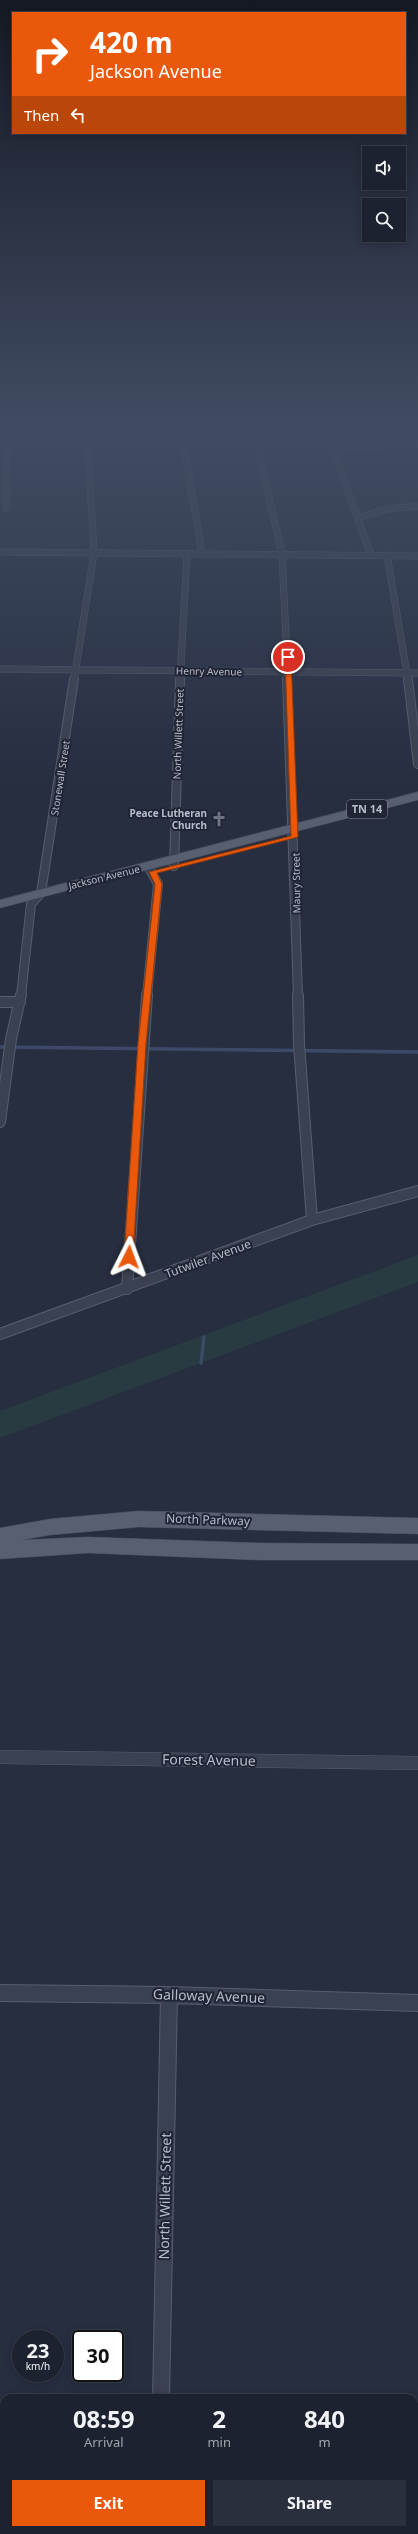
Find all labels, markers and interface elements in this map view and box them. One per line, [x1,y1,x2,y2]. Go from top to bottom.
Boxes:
text: 420 m [90,23,173,61]
icon: right [24,28,76,80]
text: Jackson Avenue [90,59,222,83]
icon: left [67,104,89,126]
text: Then [24,105,59,125]
map controls [362,146,406,242]
button: sound [362,146,406,190]
button: search [362,198,406,242]
pin [271,640,305,674]
icon: arrive [277,646,299,668]
street label: Henry Avenue [176,663,243,679]
street label: North Willett Street [169,688,187,780]
street label: Stonewall Street [47,739,73,817]
road number: TN 14 [347,800,387,818]
place label: Peace Lutheran Church [129,806,207,832]
church icon: Peace Lutheran Church [210,810,228,828]
street label: Maury Street [288,852,304,913]
street label: Jackson Avenue [66,861,142,893]
street label: Tutwiler Avenue [162,1235,253,1282]
position arrow [108,1236,150,1278]
street label: North Parkway [166,1510,251,1529]
street label: Forest Avenue [162,1749,256,1770]
street label: Galloway Avenue [153,1984,266,2007]
street label: North Willett Street [154,2132,175,2260]
speed limit sign: 30 [72,2330,124,2382]
text: 23 [27,2337,49,2364]
text: km/h [26,2359,50,2373]
text: 08:59 [73,2402,135,2435]
text: 2 [212,2402,226,2435]
text: 840 [304,2402,345,2435]
text: Arrival [84,2433,124,2451]
text: min [207,2433,231,2451]
text: m [318,2433,331,2451]
button: Exit [12,2480,205,2526]
button: Share [213,2480,406,2526]

